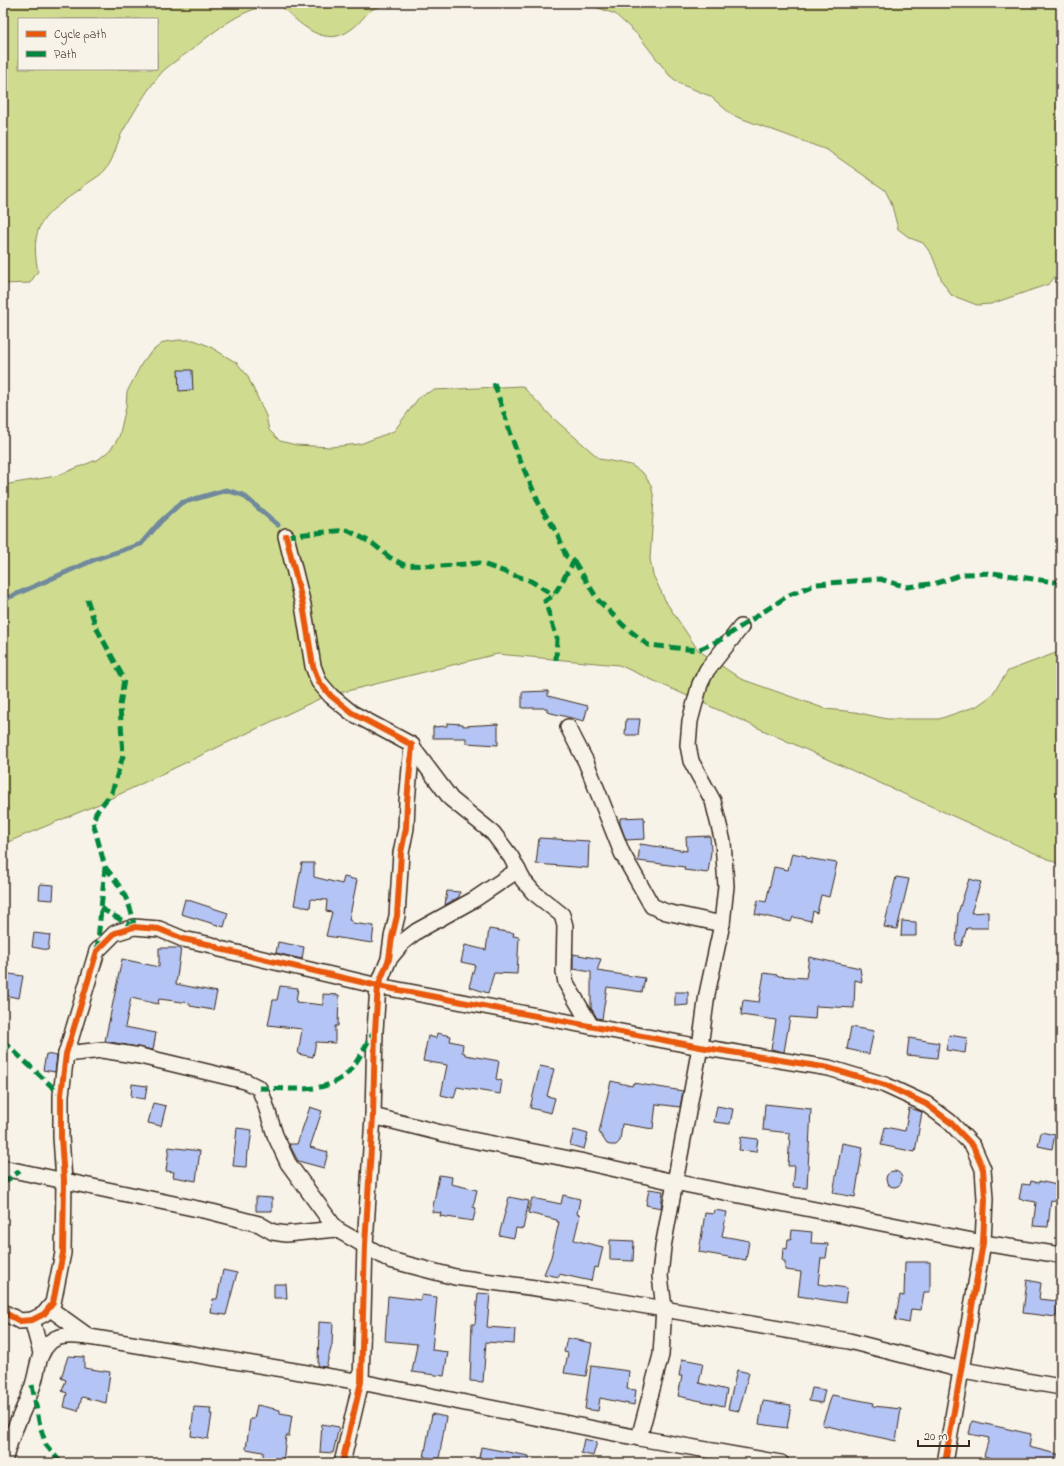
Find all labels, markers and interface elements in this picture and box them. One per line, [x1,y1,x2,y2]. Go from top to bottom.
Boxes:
legend [18,18,158,70]
text: Cycle path [54,26,106,45]
text: Path [54,46,77,64]
scale bar [918,1422,969,1448]
text: 20 m [924,1428,947,1446]

